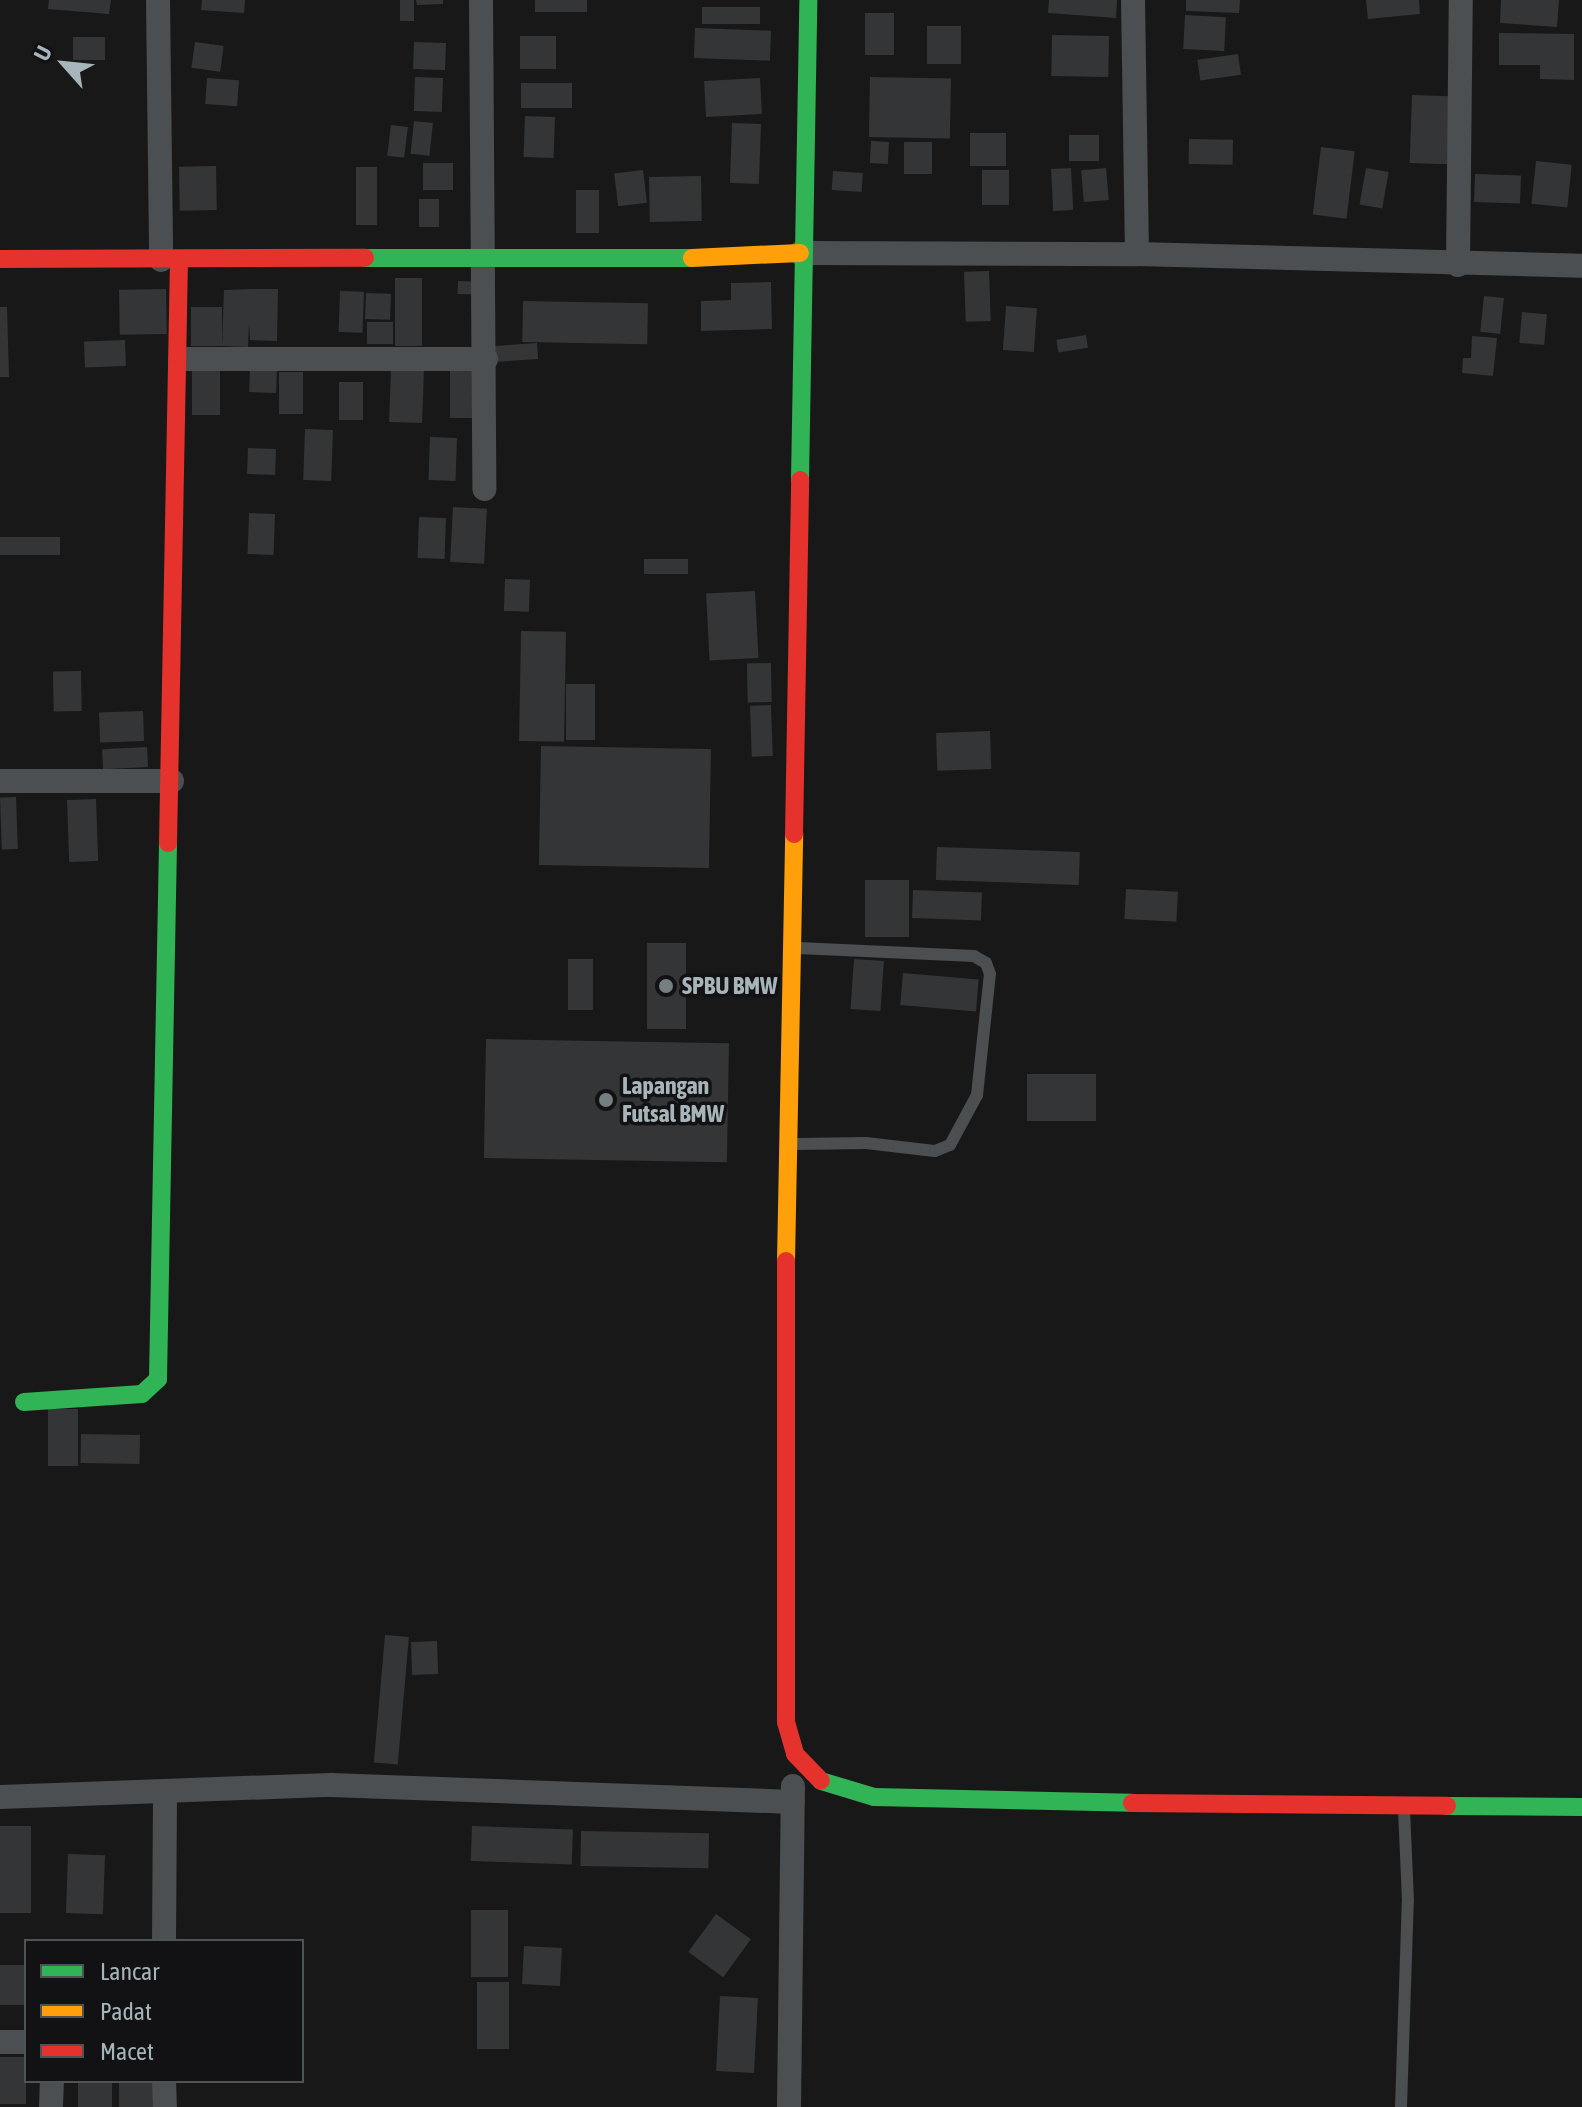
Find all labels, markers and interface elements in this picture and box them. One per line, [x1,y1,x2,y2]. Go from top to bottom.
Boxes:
north arrow [24,24,104,104]
text: U [28,41,57,65]
place label: SPBU BMW [682,972,778,1000]
marker: SPBU BMW [657,977,675,995]
place label: Lapangan Futsal BMW [622,1072,724,1128]
marker: Lapangan Futsal BMW [597,1091,615,1109]
legend [24,1939,304,2083]
text: Lancar [100,1958,159,1985]
text: Padat [100,1998,152,2025]
text: Macet [100,2038,154,2065]

